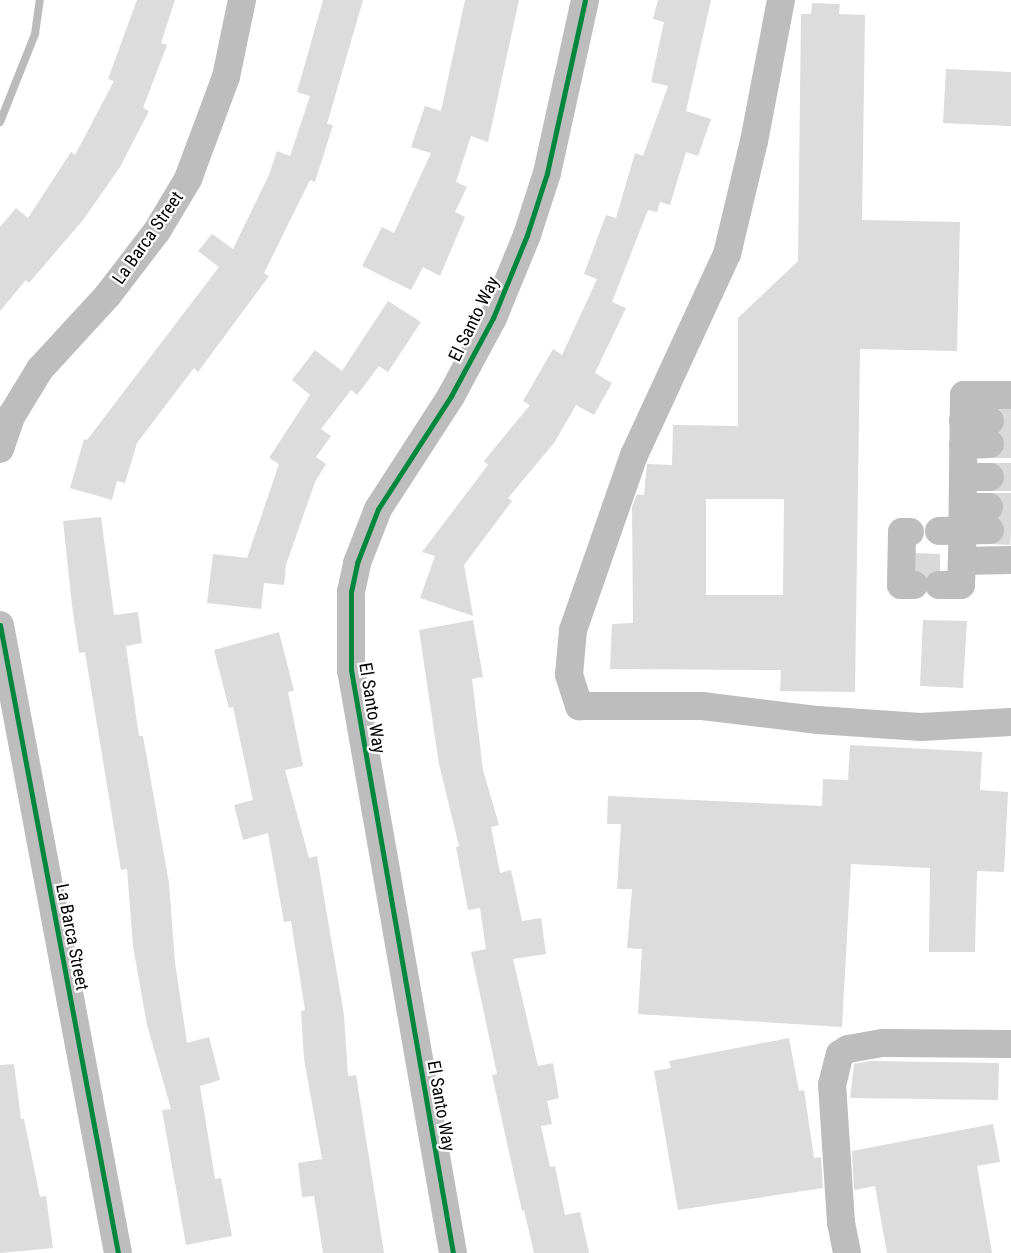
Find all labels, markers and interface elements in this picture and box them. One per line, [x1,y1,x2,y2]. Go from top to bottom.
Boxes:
street label: La Barca Street [108,187,188,289]
street label: El Santo Way [444,273,504,365]
street label: El Santo Way [354,661,390,755]
street label: La Barca Street [51,882,93,992]
street label: El Santo Way [422,1059,460,1153]

